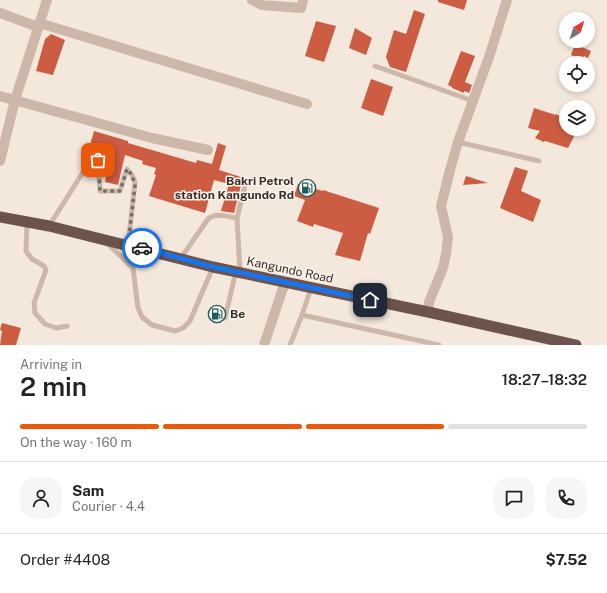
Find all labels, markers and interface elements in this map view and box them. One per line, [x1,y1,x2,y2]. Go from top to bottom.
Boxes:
north arrow [559,12,595,48]
map controls [559,12,595,136]
button: locate [559,56,595,92]
button: layers [559,100,595,136]
pin [81,143,115,177]
icon: bag [87,149,109,171]
place label: Bakri Petrol station Kangundo Rd [175,174,294,202]
fuel station icon: Bakri Petrol station Kangundo Rd [297,178,317,198]
courier [122,228,162,268]
icon: car [131,237,153,259]
street label: Kangundo Road [245,254,335,286]
pin [353,283,387,317]
icon: home [359,289,381,311]
fuel station icon: Be [207,304,227,324]
place label: Be [230,307,245,321]
text: Arriving in [20,357,82,372]
text: 2 min [20,371,87,402]
text: 18:27–18:32 [502,371,587,388]
text: On the way · 160 m [20,435,132,450]
button: person [20,477,62,519]
button: chat [493,477,535,519]
button: phone [545,477,587,519]
text: Sam [72,482,104,499]
text: Courier · 4.4 [72,499,145,514]
text: Order #4408 [20,551,110,568]
text: $7.52 [545,551,587,568]

